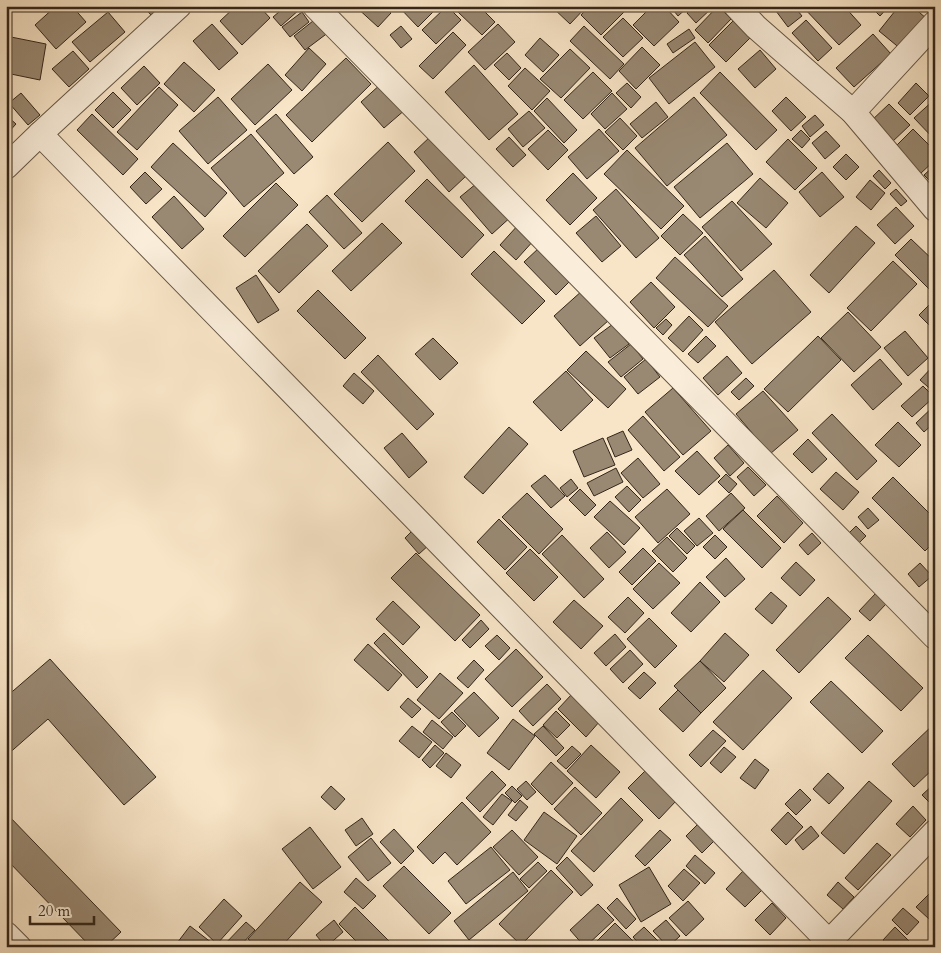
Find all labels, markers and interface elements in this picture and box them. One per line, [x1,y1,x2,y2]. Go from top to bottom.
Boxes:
scale bar [30,893,94,925]
text: 20 m [38,901,70,921]

